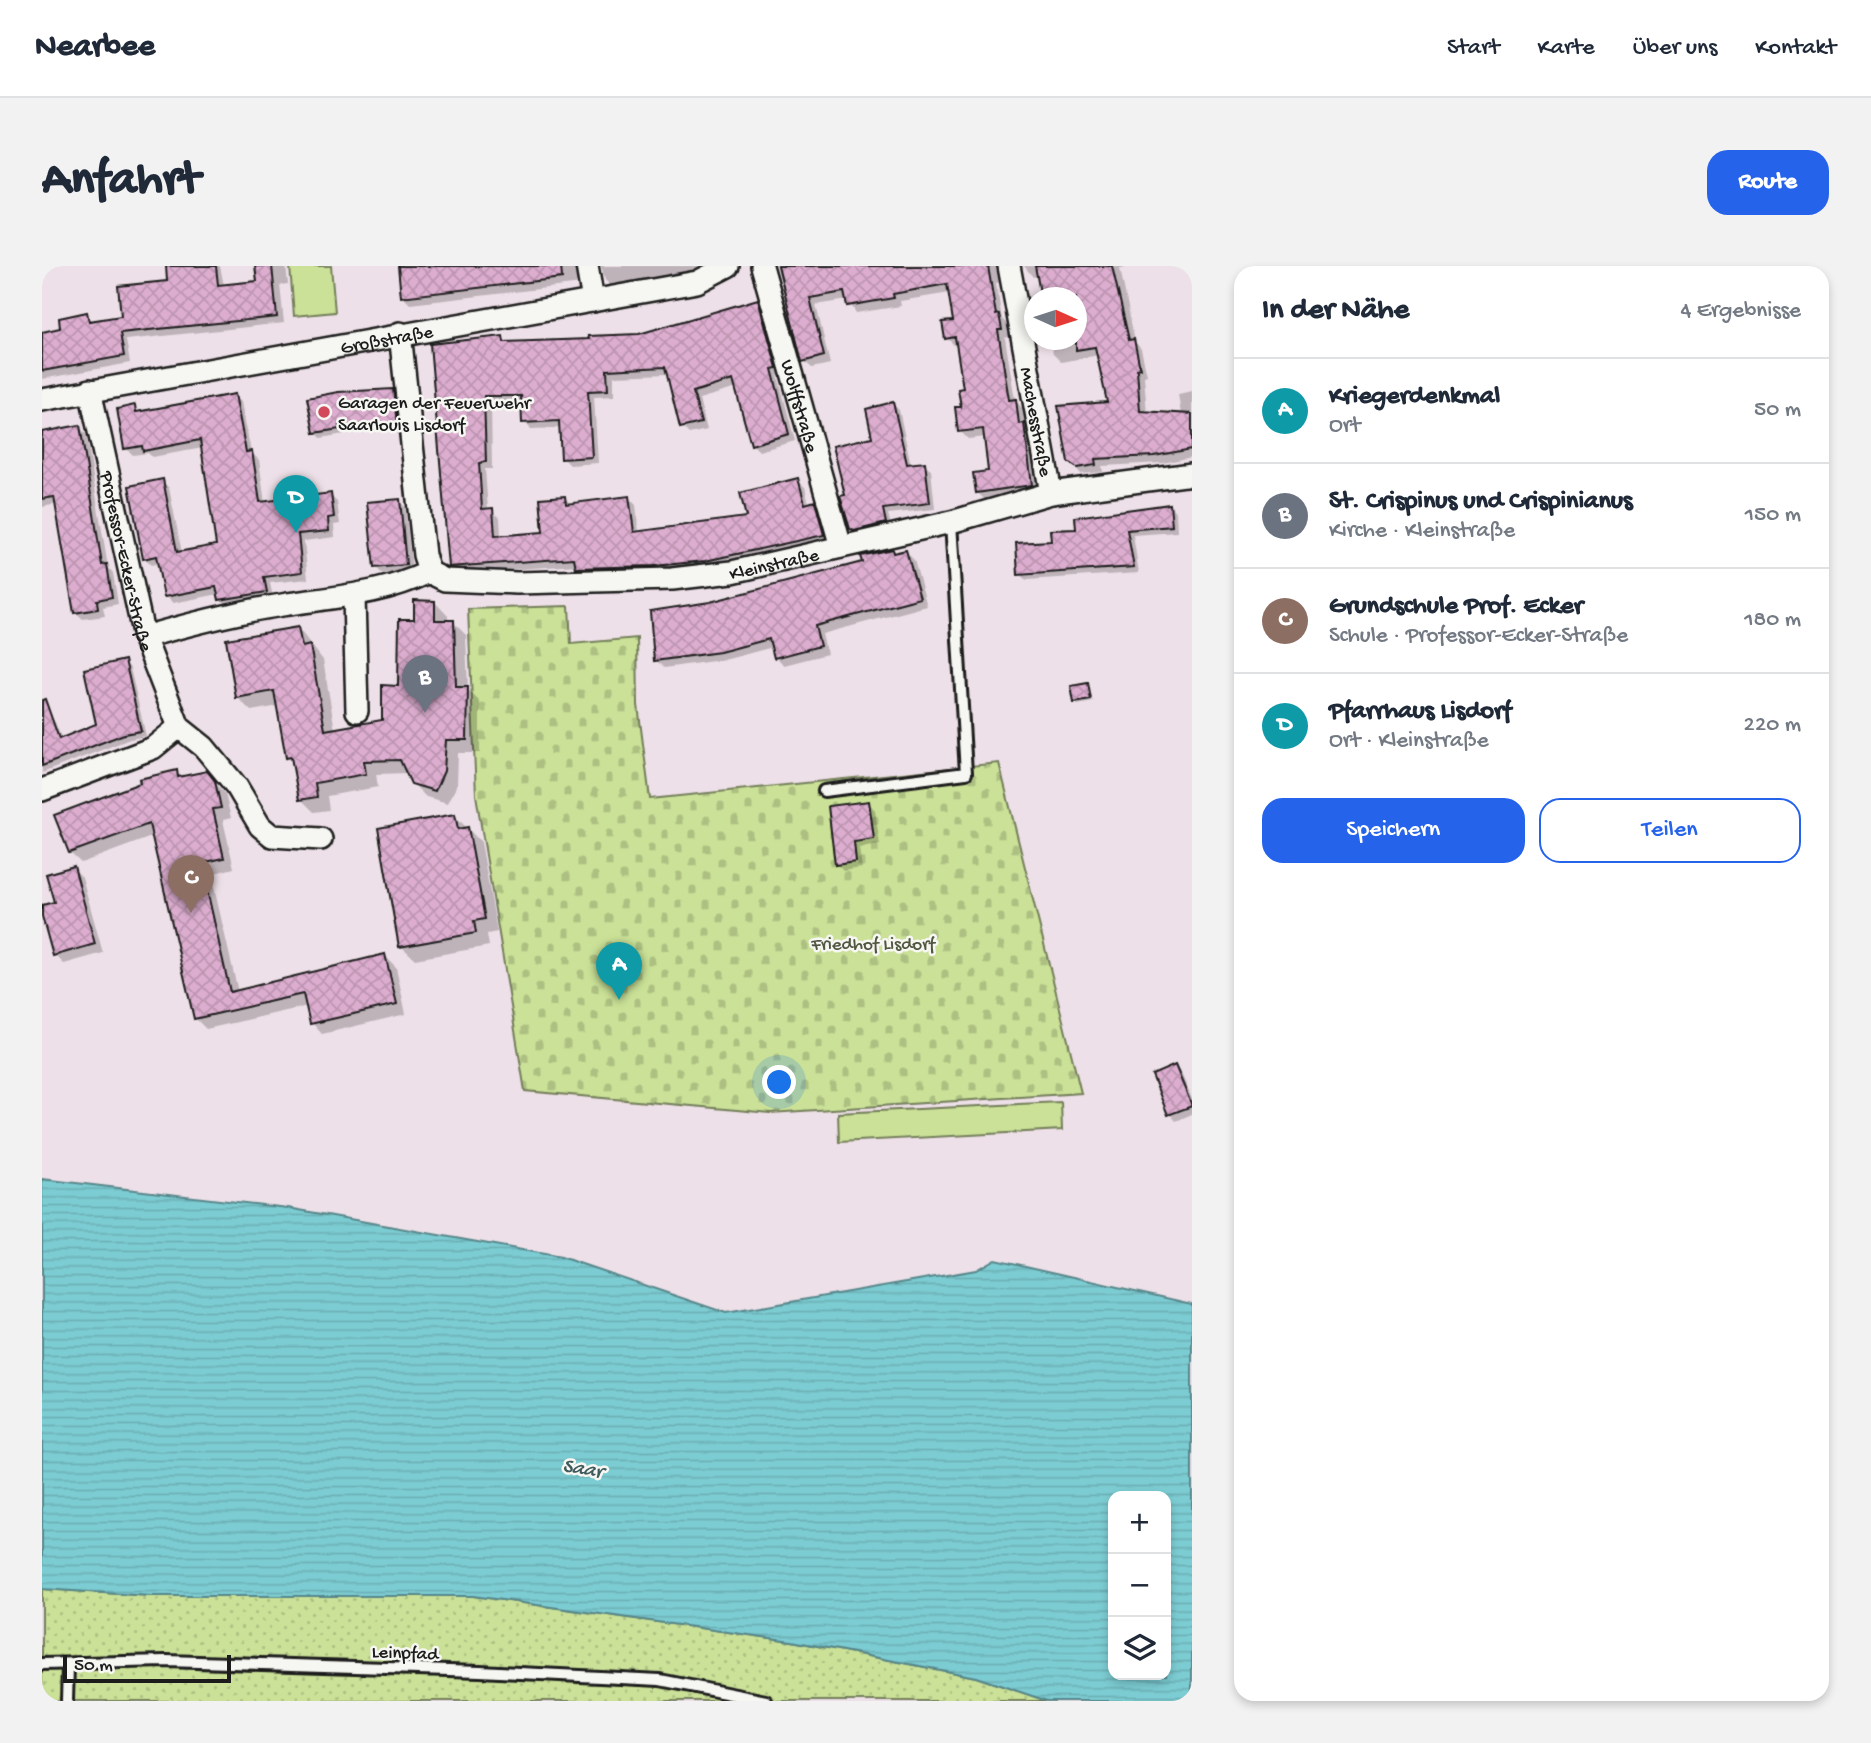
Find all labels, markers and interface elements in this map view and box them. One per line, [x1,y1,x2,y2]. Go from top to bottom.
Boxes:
text: Nearbee [35,29,155,67]
text: Start [1447,34,1499,63]
text: Karte [1537,34,1595,63]
text: Über uns [1633,34,1717,63]
text: Kontakt [1755,34,1836,63]
button: Route [1707,150,1829,215]
text: Anfahrt [42,153,200,211]
north arrow [1024,287,1087,350]
text: In der Nähe [1262,294,1409,329]
text: 4 Ergebnisse [1680,298,1801,325]
street label: Großstraße [339,322,435,361]
street label: Wolffstraße [774,358,822,456]
street label: Machesstraße [1013,365,1056,479]
text: Kriegerdenkmal [1329,382,1500,413]
place label: Garagen der Feuerwehr Saarlouis Lisdorf [338,393,533,438]
text: A [1278,397,1292,424]
text: 50 m [1754,397,1801,424]
marker: Garagen der Feuerwehr Saarlouis Lisdorf [316,404,332,420]
text: Ort [1329,413,1360,440]
street label: Professor-Ecker-Straße [93,468,157,656]
pin: D [273,475,319,533]
text: St. Crispinus und Crispinianus [1329,487,1633,518]
text: B [1279,502,1291,529]
text: 150 m [1745,502,1801,529]
text: Kirche · Kleinstraße [1329,518,1515,545]
street label: Kleinstraße [727,545,821,587]
text: Grundschule Prof. Ecker [1329,592,1583,623]
text: C [1279,607,1291,634]
text: 180 m [1744,607,1801,634]
text: Schule · Professor-Ecker-Straße [1329,623,1628,650]
pin: B [402,655,448,713]
text: Pfarrhaus Lisdorf [1329,697,1511,728]
text: D [1278,712,1293,739]
text: 220 m [1744,712,1801,739]
text: Ort · Kleinstraße [1329,728,1489,755]
button: Speichern [1262,798,1525,863]
button: Teilen [1539,798,1801,863]
pin: C [168,855,214,913]
park label: Friedhof Lisdorf [810,934,937,957]
pin: A [596,942,642,1000]
your location [762,1065,796,1099]
water label: Saar [560,1455,609,1487]
map controls [1108,1491,1171,1680]
button: + [1108,1491,1171,1554]
button: − [1108,1554,1171,1617]
button: layers [1108,1617,1171,1680]
street label: Leinpfad [371,1642,441,1667]
scale bar [63,1652,231,1684]
text: 50 m [74,1655,113,1678]

